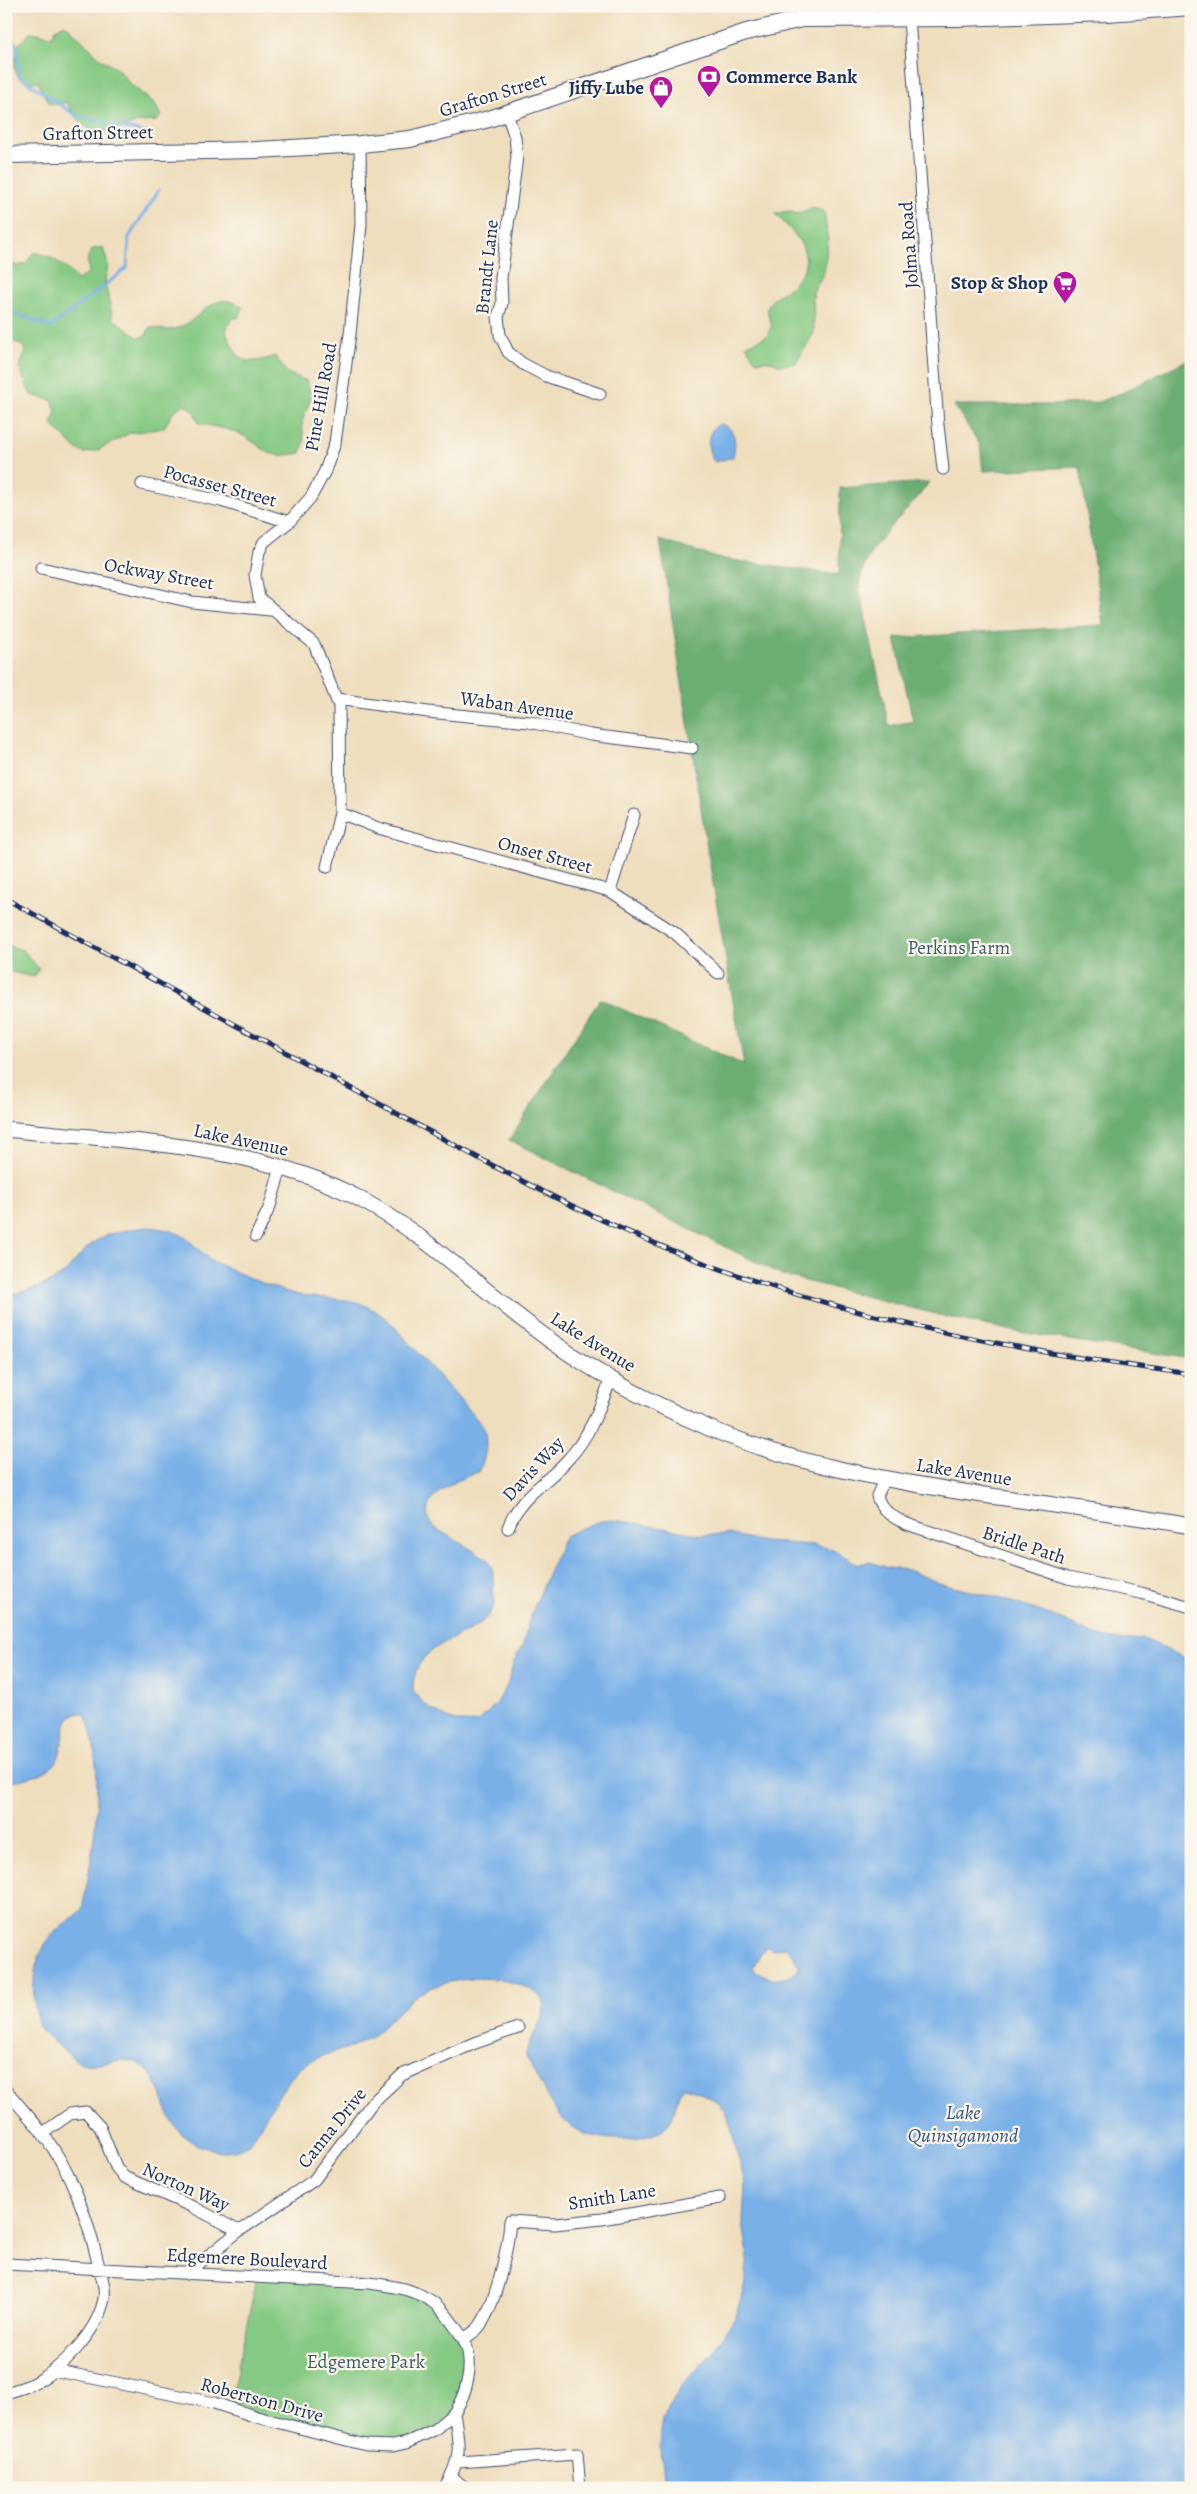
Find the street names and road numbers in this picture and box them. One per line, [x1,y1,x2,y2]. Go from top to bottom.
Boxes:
street label: Grafton Street [436,66,550,124]
street label: Grafton Street [42,119,154,147]
street label: Jolma Road [893,200,925,290]
street label: Brandt Lane [469,218,505,316]
street label: Pine Hill Road [299,340,344,454]
street label: Pocasset Street [160,458,280,514]
street label: Ockway Street [102,552,216,596]
street label: Waban Avenue [458,685,575,727]
street label: Onset Street [495,830,595,880]
street label: Lake Avenue [191,1117,291,1163]
street label: Lake Avenue [545,1305,641,1379]
street label: Davis Way [496,1430,570,1507]
street label: Lake Avenue [914,1452,1014,1492]
street label: Bridle Path [979,1519,1069,1571]
street label: Canna Drive [291,2082,373,2174]
street label: Norton Way [138,2156,234,2218]
street label: Smith Lane [566,2177,658,2217]
street label: Edgemere Boulevard [166,2242,329,2276]
street label: Robertson Drive [198,2371,326,2429]

